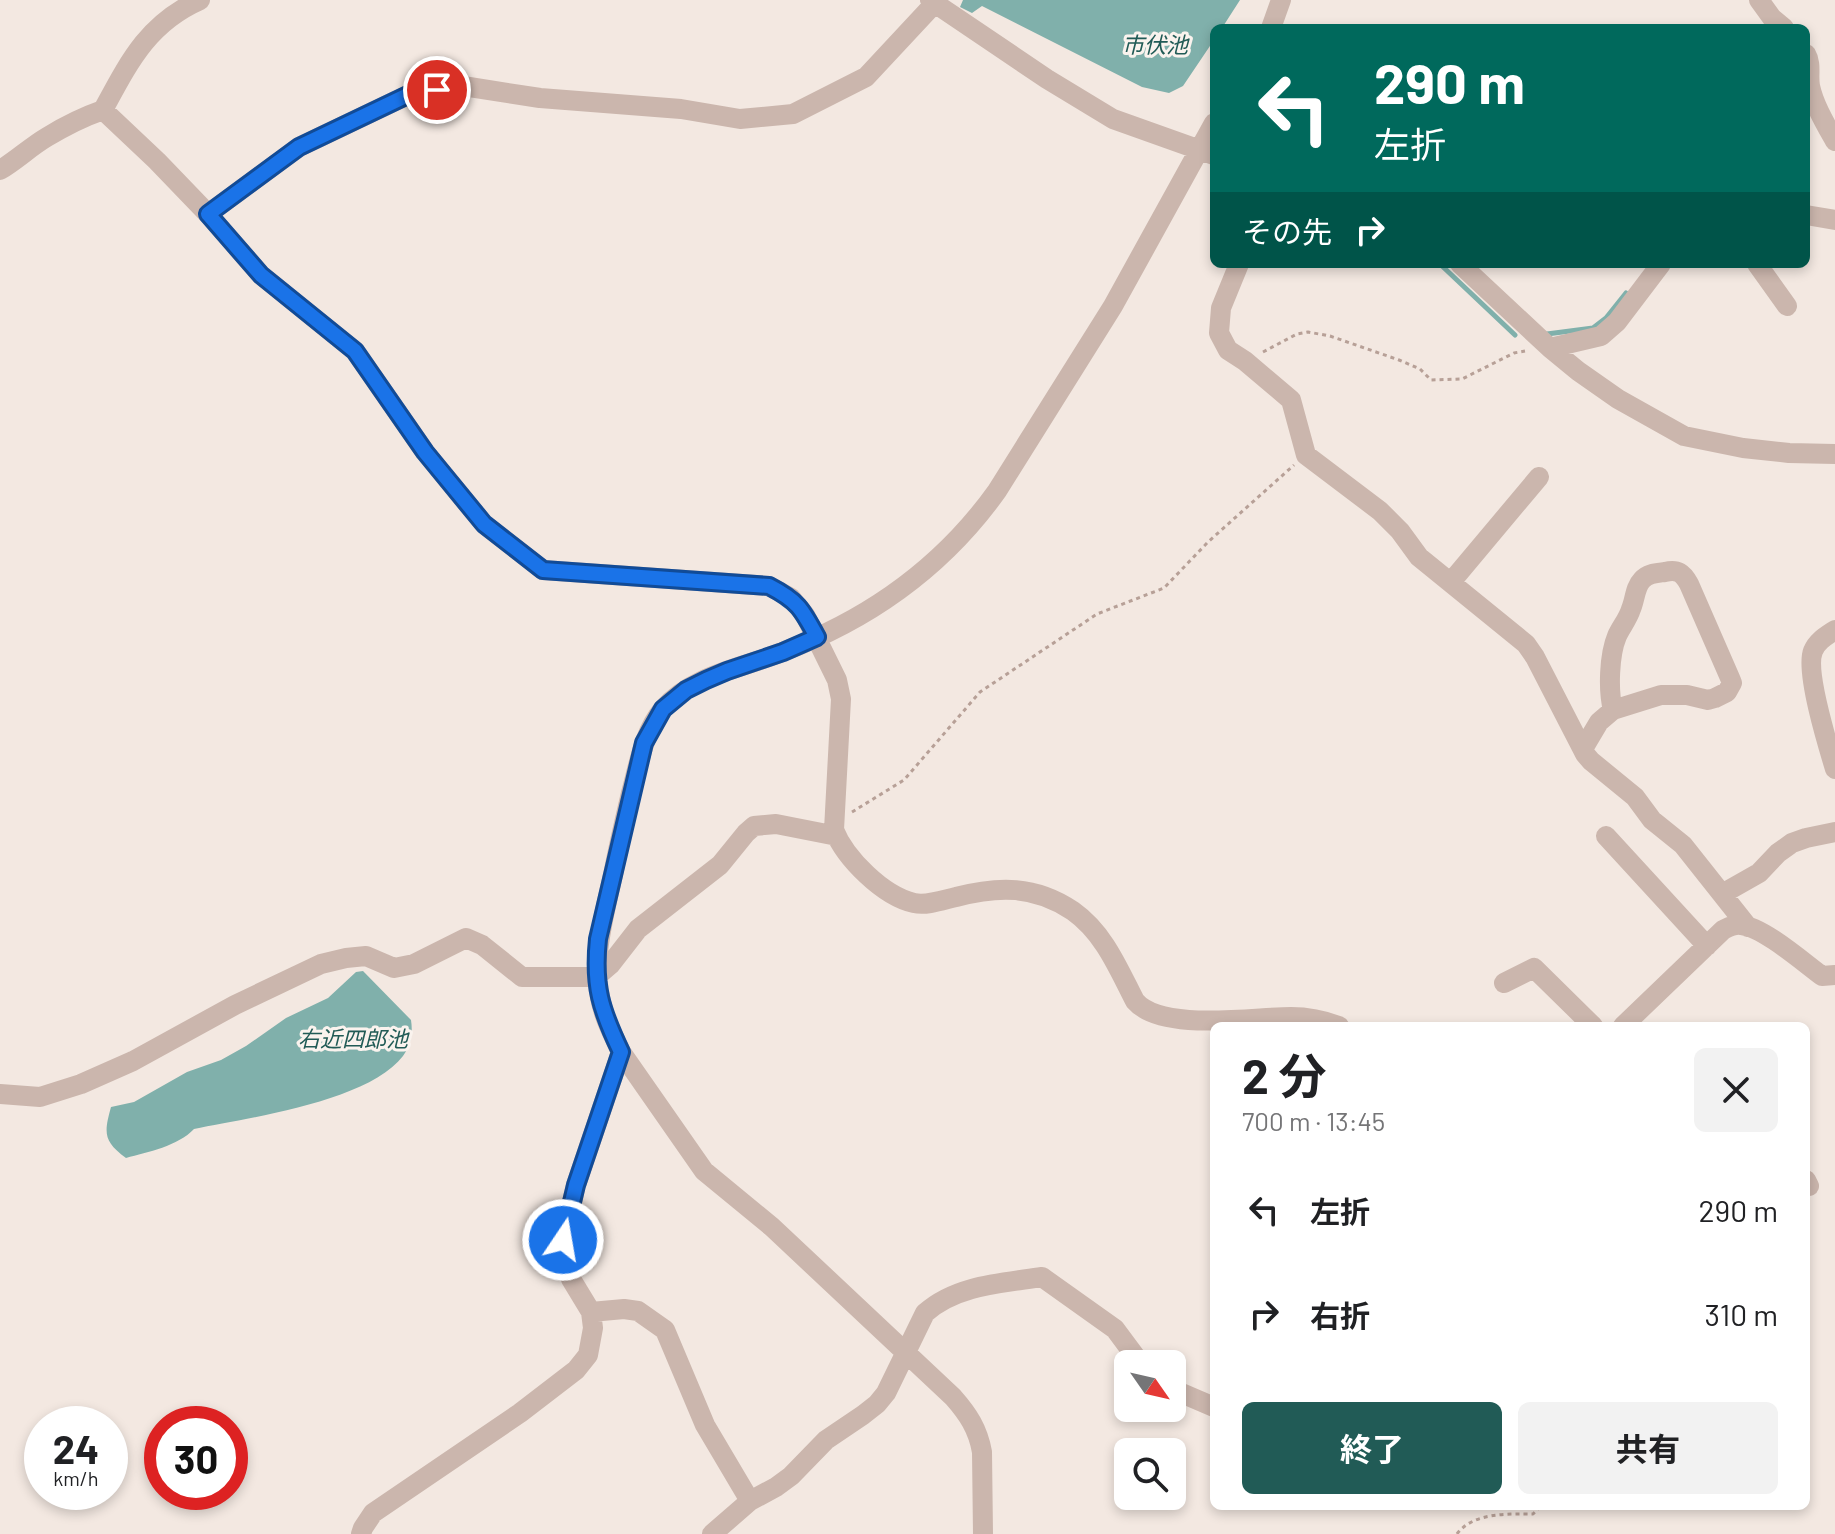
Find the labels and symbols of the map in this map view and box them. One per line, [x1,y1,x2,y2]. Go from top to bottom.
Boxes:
water label: 市伏池 [1122,31,1190,57]
pin [403,56,471,124]
water label: 右近四郎池 [298,1025,410,1051]
position arrow [521,1198,605,1282]
north arrow [1114,1350,1186,1422]
speed limit sign: 30 [144,1406,248,1510]

